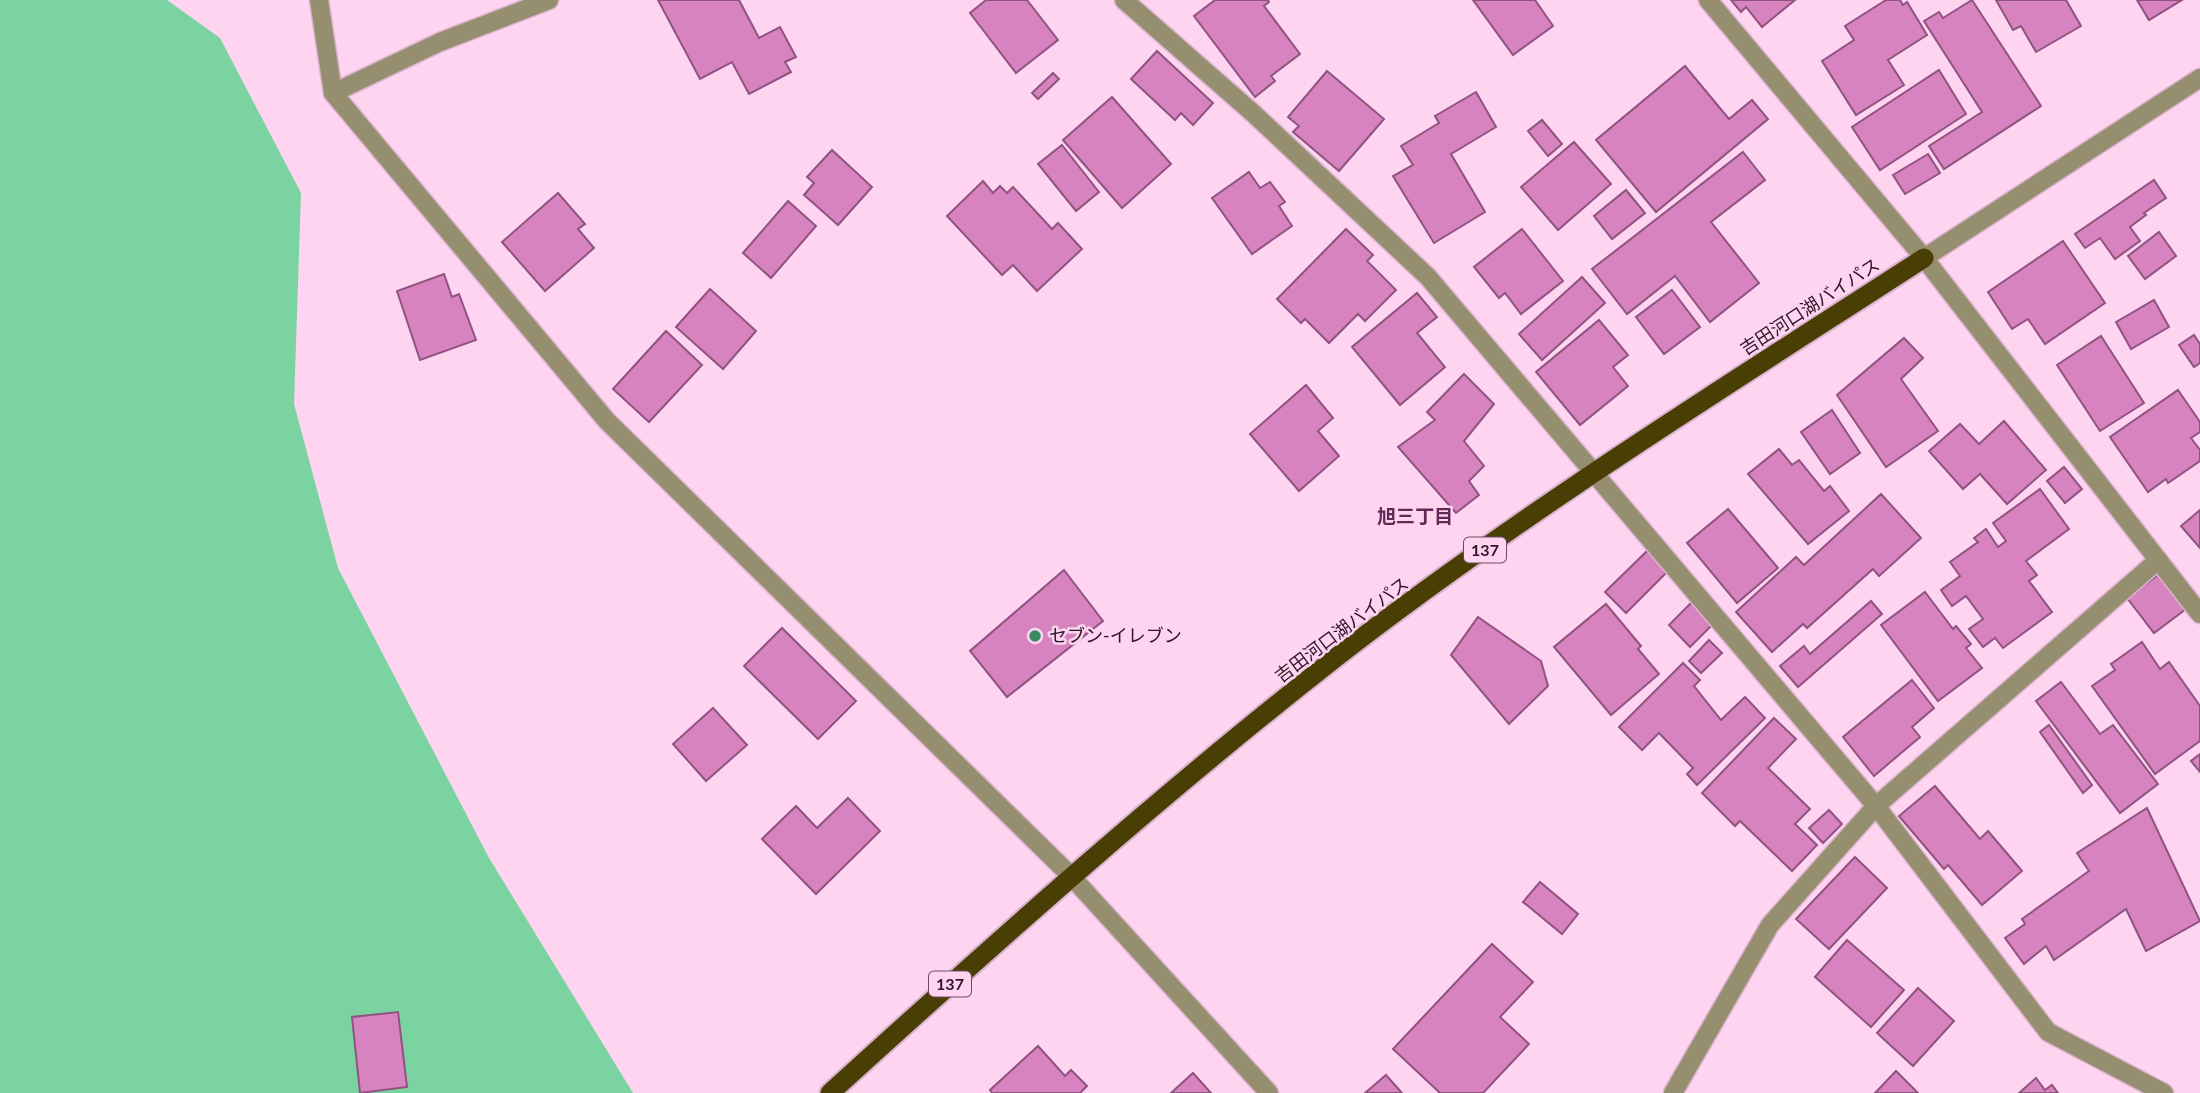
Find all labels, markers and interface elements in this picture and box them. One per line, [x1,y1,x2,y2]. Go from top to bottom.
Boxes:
street label: 吉田河口湖バイパス [1736,253,1883,359]
district label: 旭三丁目 [1377,504,1453,527]
road number: 137 [1464,538,1506,562]
street label: 吉田河口湖バイパス [1270,572,1413,687]
place label: セブン-イレブン [1049,624,1182,646]
marker: セブン-イレブン [1027,628,1043,644]
road number: 137 [929,972,971,996]

